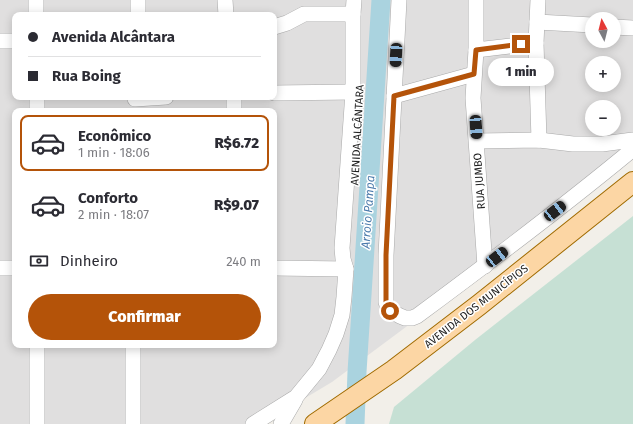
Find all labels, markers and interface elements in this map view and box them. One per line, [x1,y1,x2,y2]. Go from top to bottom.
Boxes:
north arrow [585,12,621,48]
map controls [585,12,621,136]
text: Avenida Alcântara [52,28,175,46]
route end [512,35,530,53]
car [389,43,403,67]
button: + [585,56,621,92]
callout: 1 min [488,58,554,86]
text: 1 min [505,64,537,79]
text: Rua Boing [52,67,121,85]
street label: AVENIDA ALCÂNTARA [348,84,367,186]
button: − [585,100,621,136]
car [469,115,483,139]
icon: car [30,125,66,161]
text: Econômico [78,127,151,145]
text: R$6.72 [214,134,259,152]
text: 1 min · 18:06 [78,145,150,160]
street label: RUA JUMBO [471,152,488,210]
water label: Arroio Pampa [358,175,378,250]
icon: car [30,187,66,223]
text: Conforto [78,189,138,207]
text: R$9.07 [214,196,259,214]
car [542,199,568,223]
text: 2 min · 18:07 [78,207,149,222]
car [484,245,510,269]
icon: cash [28,250,50,272]
text: Dinheiro [60,252,118,270]
text: 240 m [226,254,261,269]
street label: AVENIDA DOS MUNICÍPIOS [421,261,531,351]
button: Confirmar [28,294,261,340]
route start [381,302,399,320]

